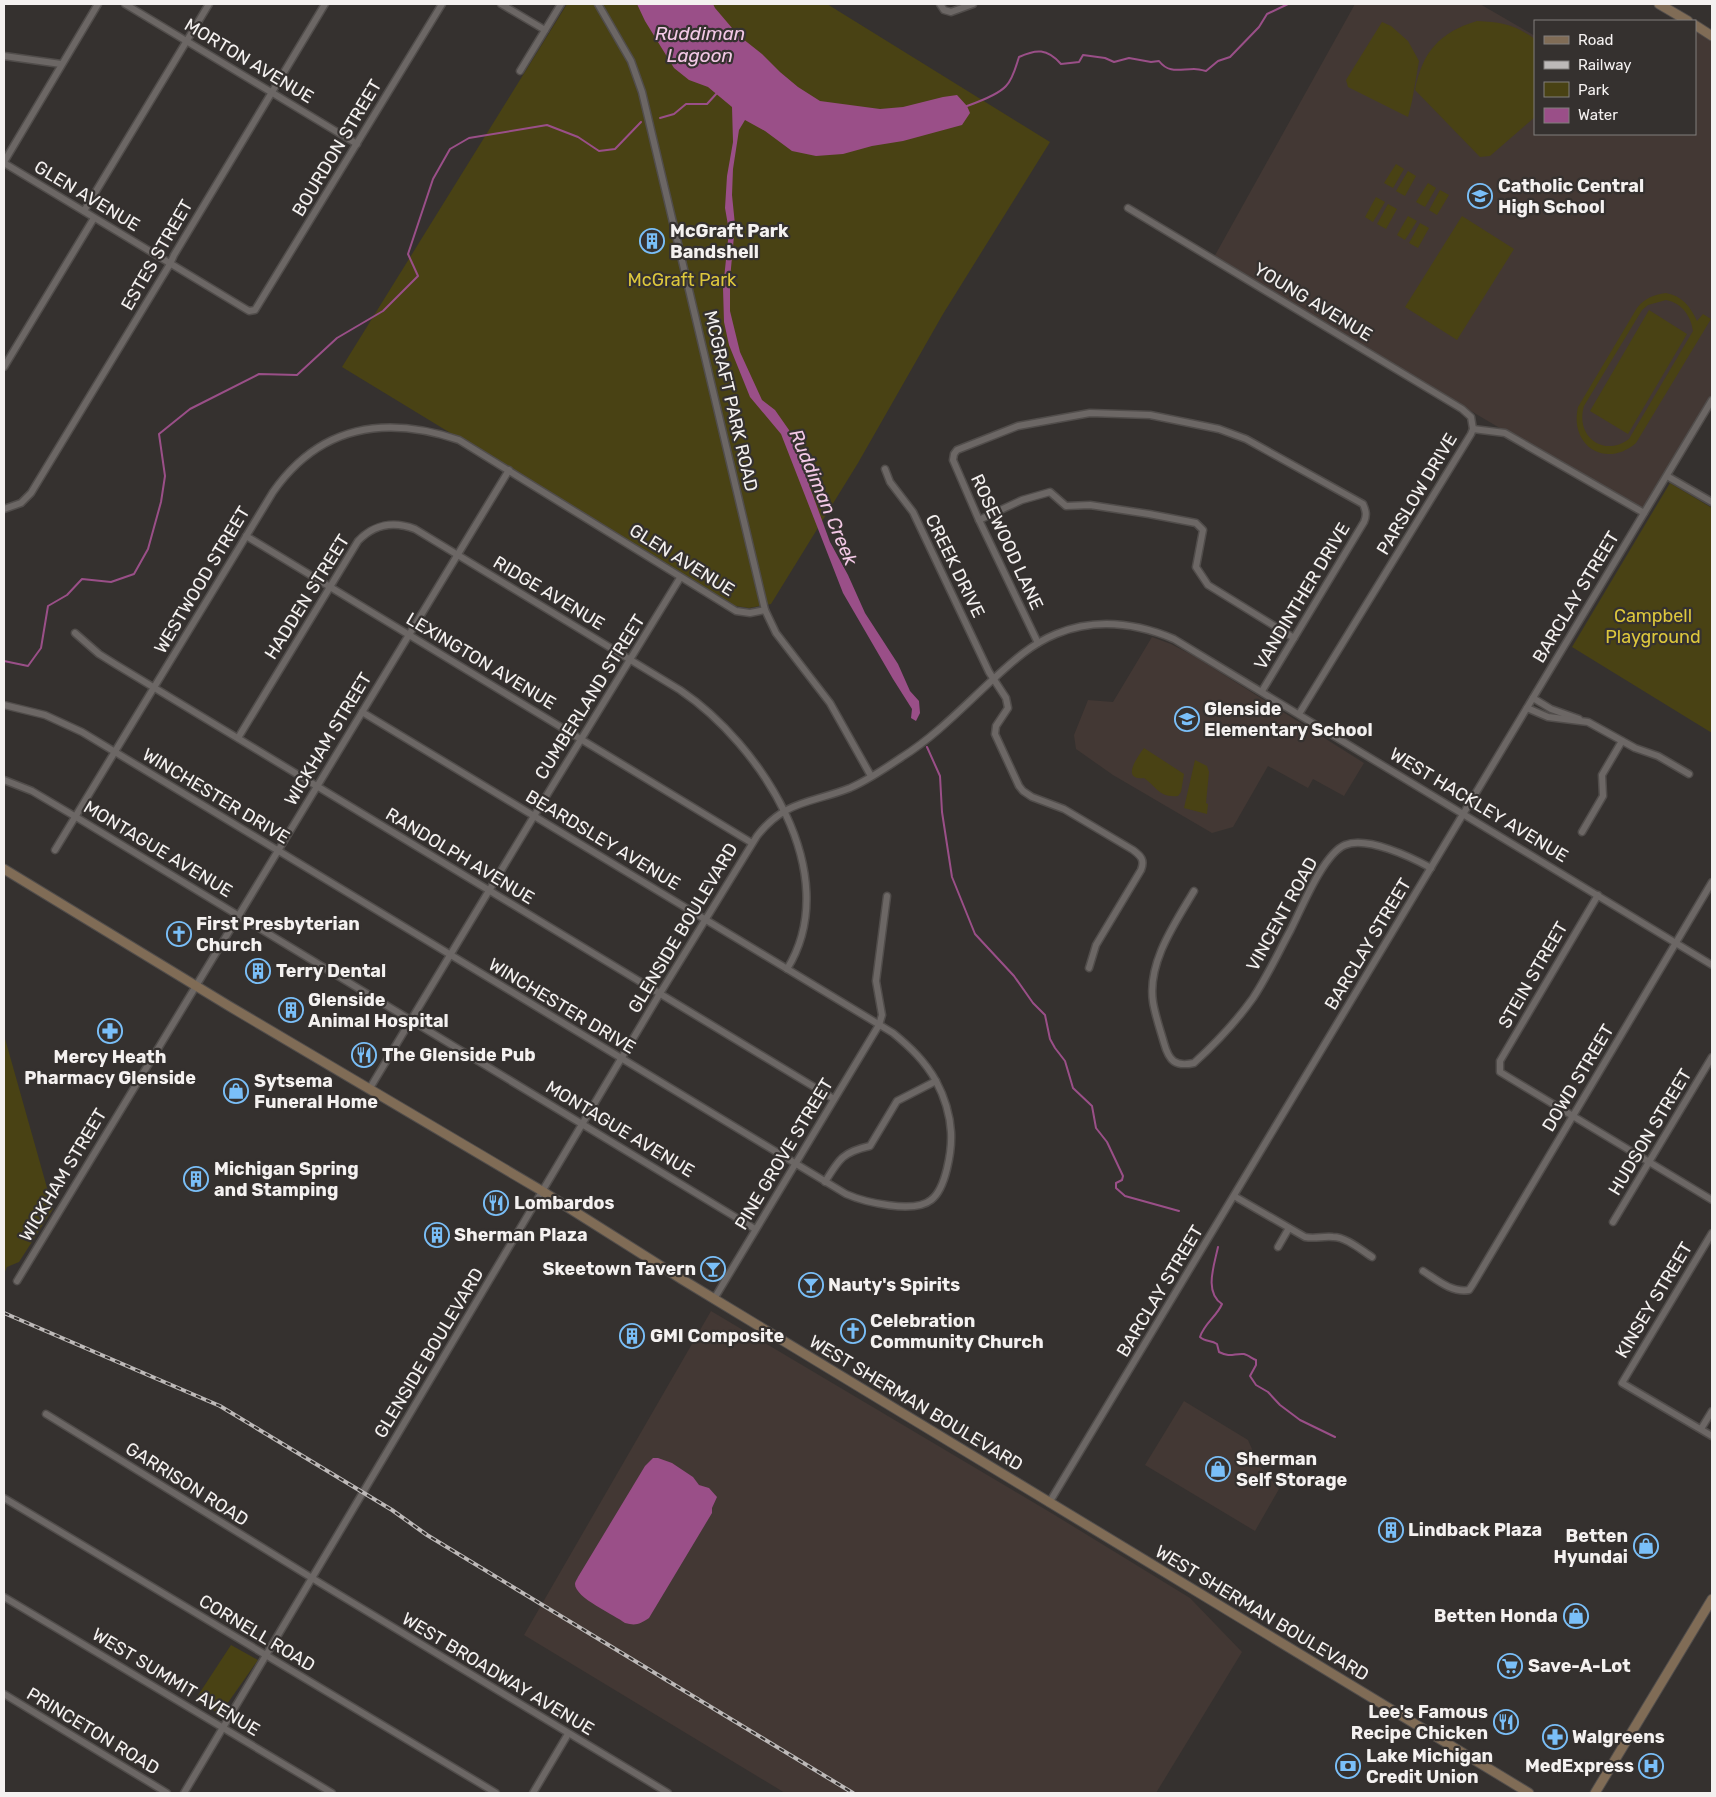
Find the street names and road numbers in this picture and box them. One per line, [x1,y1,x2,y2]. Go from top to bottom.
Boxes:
street label: MORTON AVENUE [180,14,318,108]
street label: BOURDON STREET [287,76,387,220]
street label: GLEN AVENUE [30,156,144,236]
street label: ESTES STREET [116,196,198,314]
street label: YOUNG AVENUE [1250,258,1376,346]
street label: MCGRAFT PARK ROAD [699,308,763,494]
street label: PARSLOW DRIVE [1372,429,1462,559]
street label: ROSEWOOD LANE [966,471,1048,613]
street label: WESTWOOD STREET [149,502,255,658]
street label: CREEK DRIVE [920,511,990,621]
street label: GLEN AVENUE [625,519,739,601]
street label: VANDINTHER DRIVE [1249,519,1355,673]
street label: BARCLAY STREET [1528,527,1624,667]
street label: HADDEN STREET [260,531,354,663]
street label: RIDGE AVENUE [489,551,609,635]
street label: LEXINGTON AVENUE [402,608,560,714]
street label: CUMBERLAND STREET [530,610,650,784]
street label: WICKHAM STREET [280,669,376,809]
street label: WINCHESTER DRIVE [138,743,294,849]
street label: WEST HACKLEY AVENUE [1386,743,1572,867]
street label: BEARDSLEY AVENUE [522,785,684,895]
street label: MONTAGUE AVENUE [80,796,236,902]
street label: RANDOLPH AVENUE [382,803,538,909]
street label: GLENSIDE BOULEVARD [623,839,743,1017]
street label: VINCENT ROAD [1242,853,1322,975]
street label: BARCLAY STREET [1320,874,1416,1014]
street label: STEIN STREET [1494,918,1572,1032]
street label: WINCHESTER DRIVE [484,953,640,1059]
street label: DOWD STREET [1537,1020,1619,1136]
street label: HUDSON STREET [1604,1065,1696,1199]
street label: PINE GROVE STREET [730,1074,838,1234]
street label: MONTAGUE AVENUE [542,1076,698,1182]
street label: WICKHAM STREET [15,1105,111,1245]
street label: BARCLAY STREET [1112,1221,1208,1361]
street label: KINSEY STREET [1611,1238,1697,1362]
street label: GLENSIDE BOULEVARD [369,1264,489,1442]
street label: WEST SHERMAN BOULEVARD [805,1330,1027,1476]
street label: GARRISON ROAD [121,1437,253,1531]
street label: WEST SHERMAN BOULEVARD [1151,1540,1373,1686]
street label: CORNELL ROAD [195,1590,319,1676]
street label: WEST BROADWAY AVENUE [398,1608,598,1740]
street label: WEST SUMMIT AVENUE [88,1623,264,1741]
street label: PRINCETON ROAD [23,1683,163,1779]

